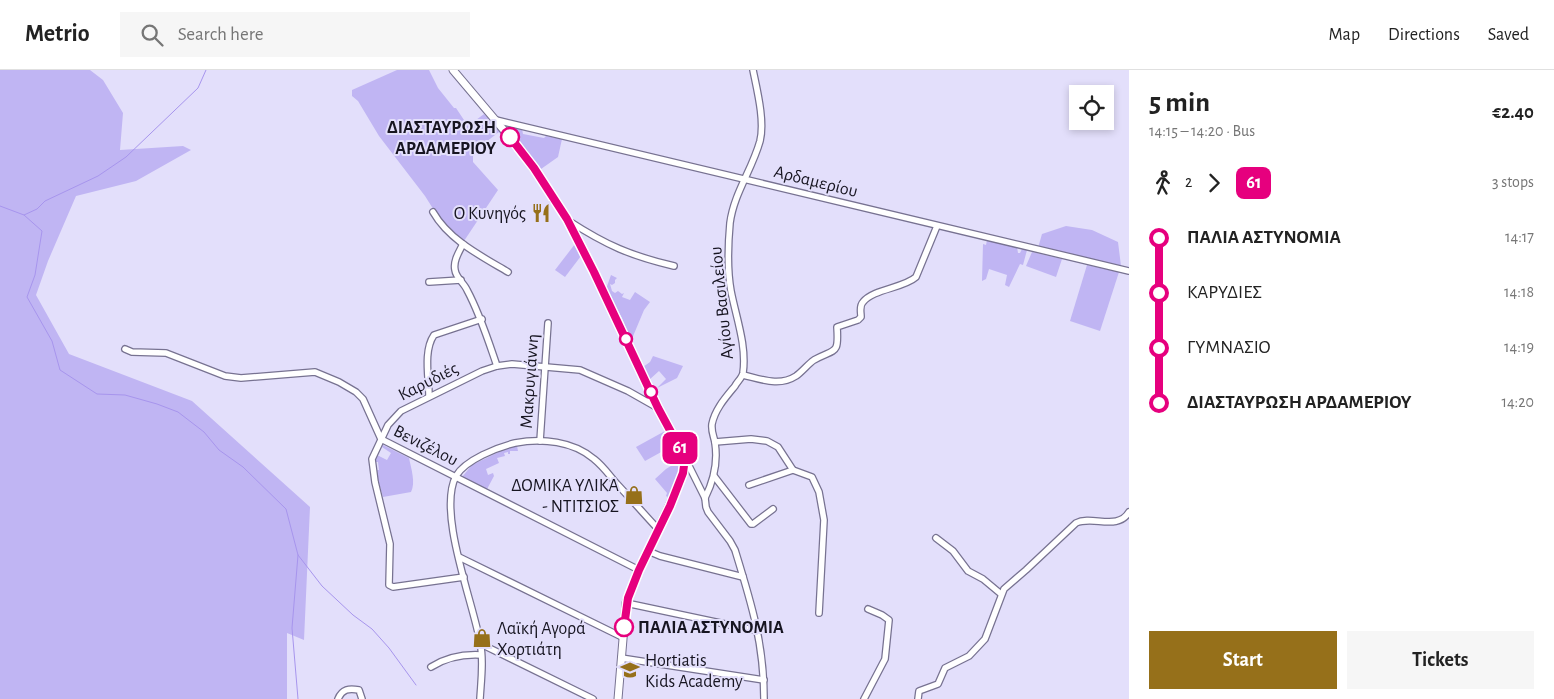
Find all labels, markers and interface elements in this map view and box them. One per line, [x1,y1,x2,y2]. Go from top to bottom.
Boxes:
search box [120,12,470,57]
icon: search [138,21,166,49]
text: Metrio [25,22,90,46]
text: Search here [178,25,264,44]
text: Map [1329,26,1360,44]
text: Directions [1388,26,1460,44]
text: Saved [1488,26,1529,44]
map controls [1069,85,1114,130]
button: locate [1069,85,1114,130]
text: 5 min [1149,89,1210,117]
text: €2.40 [1492,103,1534,122]
place label: ΔΙΑΣΤΑΥΡΩΣΗ ΑΡΔΑΜΕΡΙΟΥ [387,119,497,158]
text: 14:15 – 14:20 · Bus [1149,123,1255,139]
marker: ΔΙΑΣΤΑΥΡΩΣΗ ΑΡΔΑΜΕΡΙΟΥ [500,127,520,147]
street label: Αρδαμερίου [772,162,860,201]
icon: walk [1149,169,1177,197]
icon: forward [1200,169,1228,197]
text: 2 [1185,174,1192,190]
text: 61 [1246,174,1261,192]
text: 3 stops [1492,174,1534,190]
restaurant icon: Ο Κυνηγός [530,202,552,224]
place label: Ο Κυνηγός [454,205,526,223]
text: ΠΑΛΙΑ ΑΣΤΥΝΟΜΙΑ [1187,228,1341,247]
text: 14:17 [1505,229,1534,245]
street label: Αγίου Βασιλείου [706,246,737,360]
text: ΚΑΡΥΔΙΕΣ [1187,283,1262,302]
text: 14:18 [1504,284,1534,300]
unlabelled marker [619,332,633,346]
street label: Μακρυγιάννη [518,333,542,429]
text: ΓΥΜΝΑΣΙΟ [1187,338,1271,357]
text: 14:19 [1504,339,1534,355]
street label: Καρυδιές [396,359,461,405]
unlabelled marker [644,385,658,399]
text: ΔΙΑΣΤΑΥΡΩΣΗ ΑΡΔΑΜΕΡΙΟΥ [1187,393,1411,412]
text: 14:20 [1501,394,1534,410]
street label: Βενιζέλου [390,422,461,470]
line badge: 61 [658,432,702,464]
text: 61 [672,439,688,457]
place label: ΔΟΜΙΚΑ ΥΛΙΚΑ - ΝΤΙΤΣΙΟΣ [511,477,620,516]
shop icon: ΔΟΜΙΚΑ ΥΛΙΚΑ - ΝΤΙΤΣΙΟΣ [623,484,645,506]
marker: ΠΑΛΙΑ ΑΣΤΥΝΟΜΙΑ [614,617,634,637]
place label: ΠΑΛΙΑ ΑΣΤΥΝΟΜΙΑ [638,619,784,637]
place label: Λαϊκή Αγορά Χορτιάτη [497,620,586,659]
shop icon: Λαϊκή Αγορά Χορτιάτη [471,627,493,649]
button: Start [1149,631,1337,689]
button: Tickets [1347,631,1534,689]
place label: Hortiatis Kids Academy [645,652,743,691]
school or university icon: Hortiatis Kids Academy [619,659,641,681]

